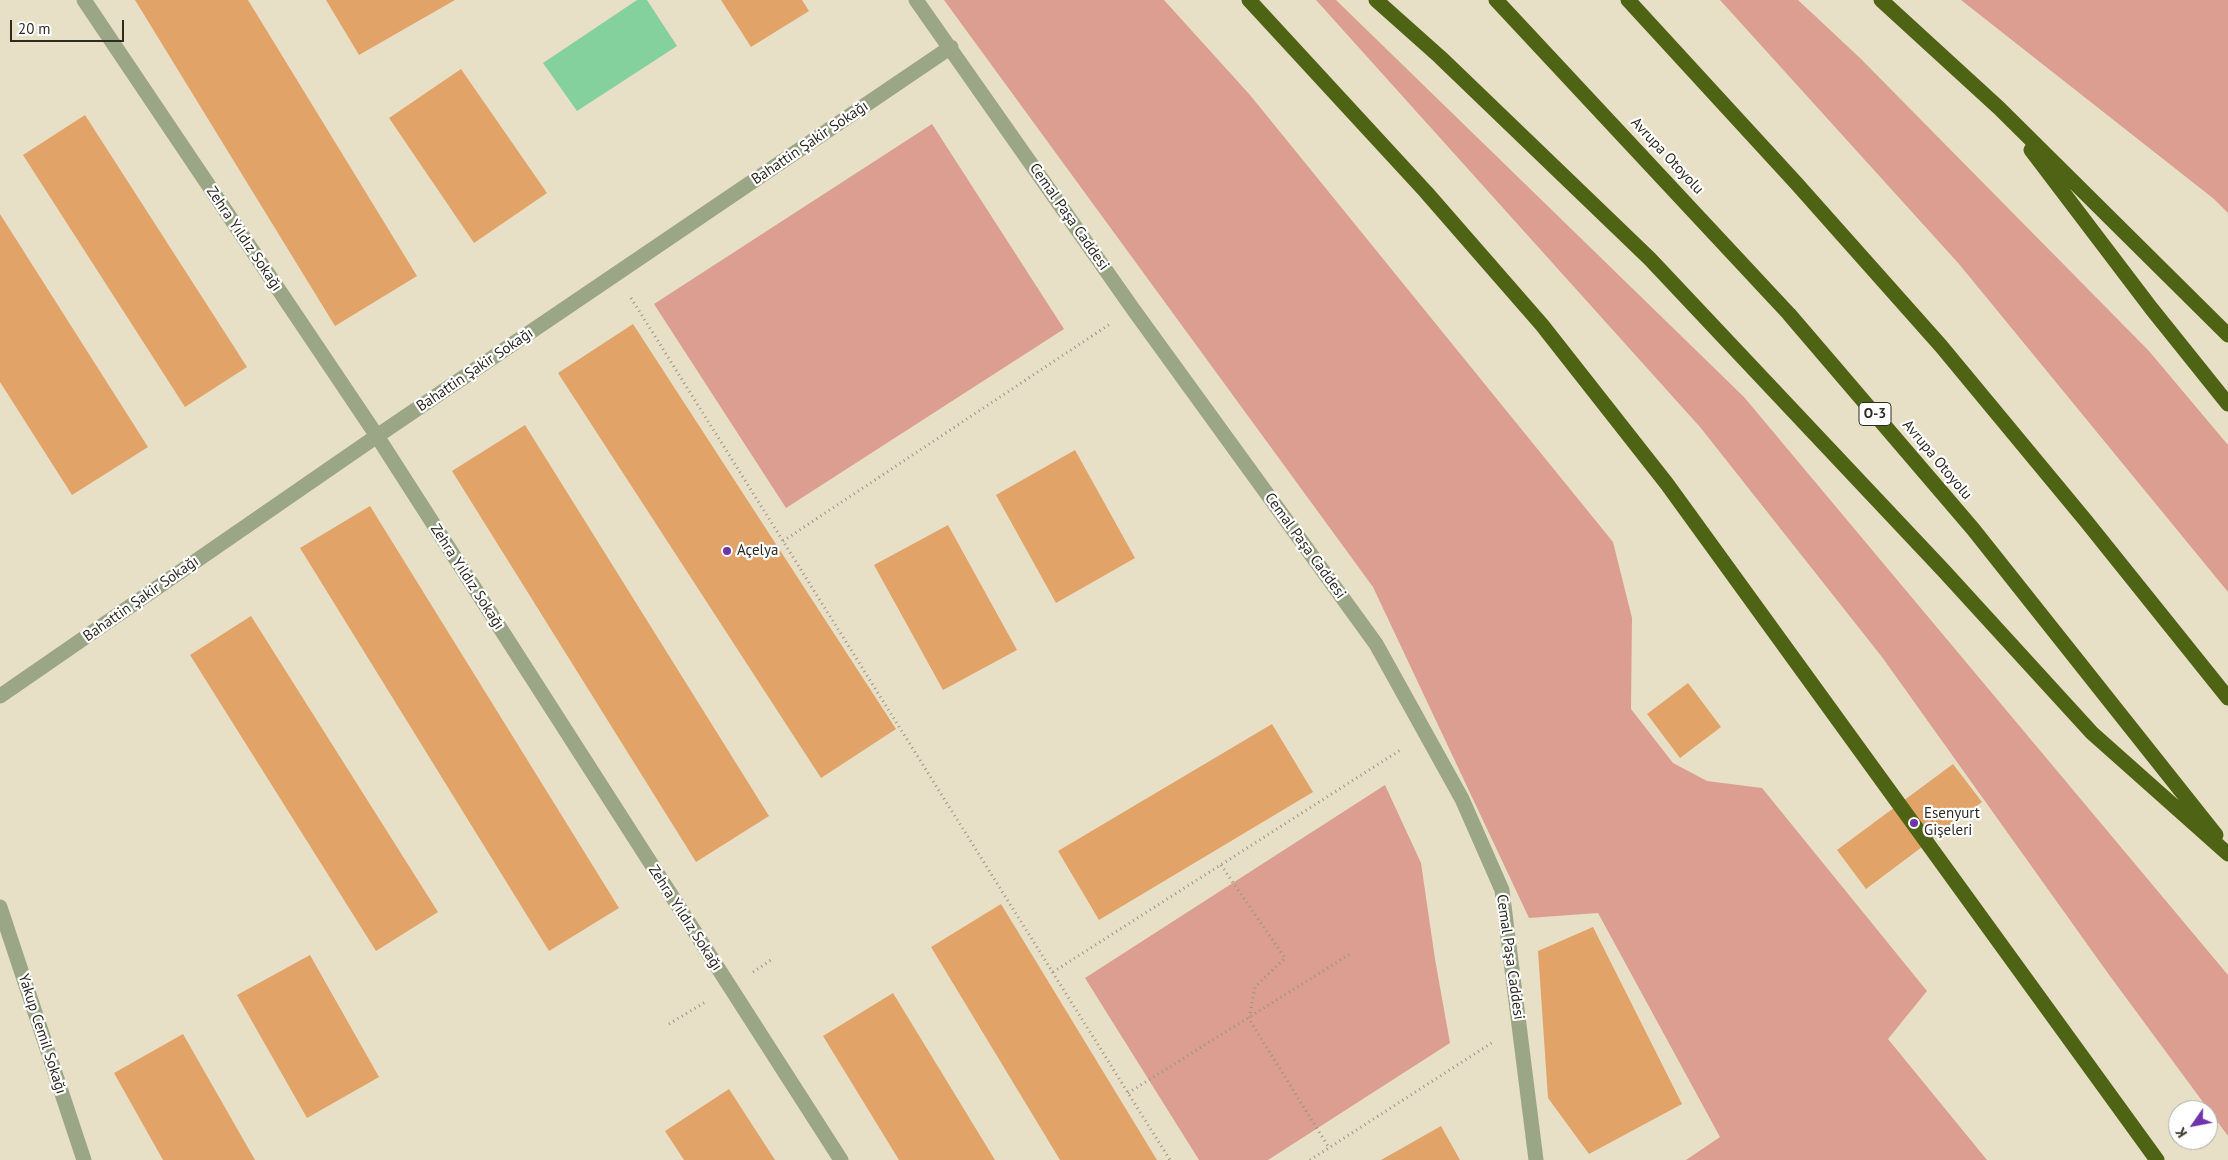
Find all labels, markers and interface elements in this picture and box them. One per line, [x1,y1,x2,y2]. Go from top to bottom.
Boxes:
scale bar [12,10,126,42]
text: 20 m [18,19,51,38]
street label: Bahattin Şakir Sokağı [748,97,872,189]
street label: Avrupa Otoyolu [1627,114,1707,198]
street label: Cemal Paşa Caddesi [1025,160,1113,274]
street label: Zehra Yıldız Sokağı [202,183,286,295]
street label: Bahattin Şakir Sokağı [413,324,537,416]
road number: O-3 [1859,402,1891,426]
street label: Avrupa Otoyolu [1898,416,1976,504]
street label: Cemal Paşa Caddesi [1261,490,1349,602]
street label: Zehra Yıldız Sokağı [426,521,508,633]
place label: Açelya [737,542,778,560]
marker: Açelya [721,545,733,557]
street label: Bahattin Şakir Sokağı [80,552,202,646]
place label: Esenyurt Gişeleri [1924,805,1980,840]
marker: Esenyurt Gişeleri [1908,817,1920,829]
street label: Zehra Yıldız Sokağı [644,862,726,974]
street label: Cemal Paşa Caddesi [1492,893,1528,1021]
street label: Yakup Cemil Sokağı [14,972,70,1096]
north arrow [2168,1100,2218,1150]
text: K [2171,1124,2191,1141]

